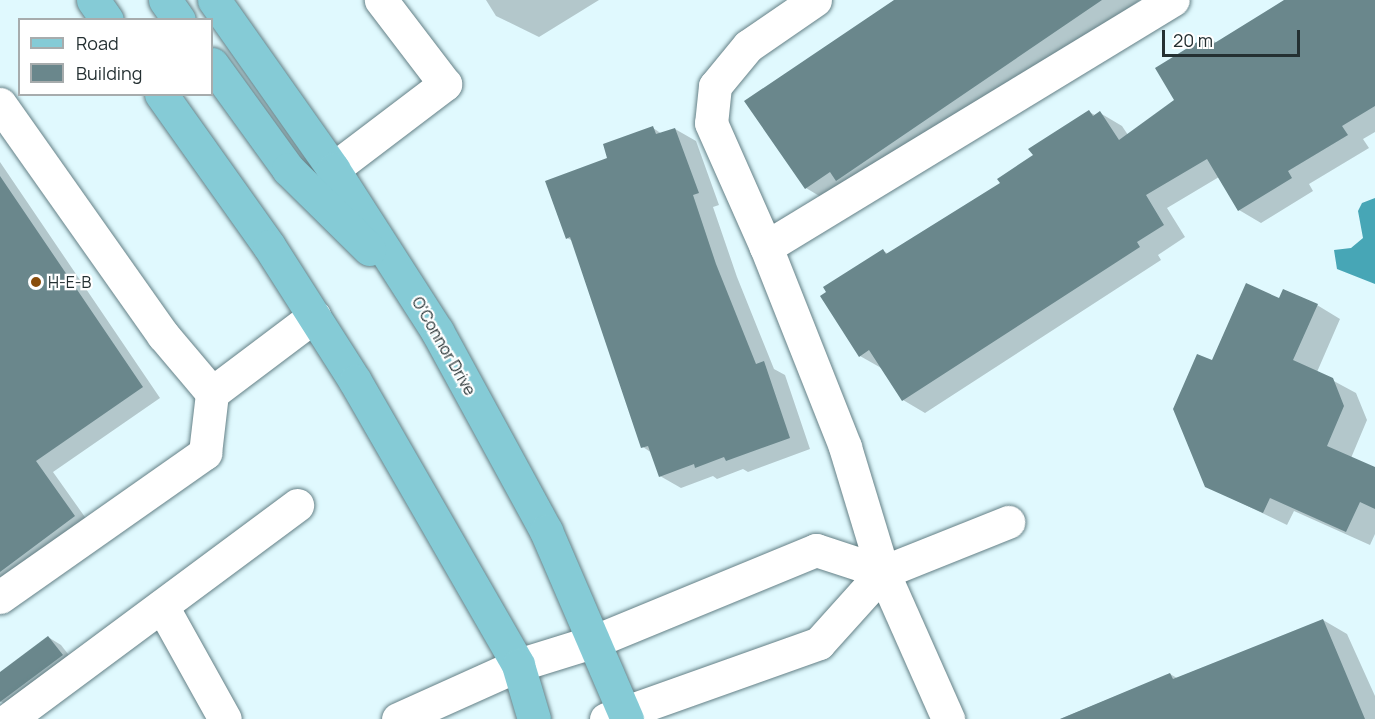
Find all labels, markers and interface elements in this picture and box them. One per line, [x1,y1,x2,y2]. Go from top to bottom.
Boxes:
legend [18,18,213,96]
scale bar [1165,18,1303,56]
text: 20 m [1173,28,1213,52]
text: Road [76,31,119,55]
text: Building [76,61,142,85]
place label: H-E-B [48,272,91,292]
marker: H-E-B [29,275,43,289]
street label: O'Connor Drive [408,293,480,399]

